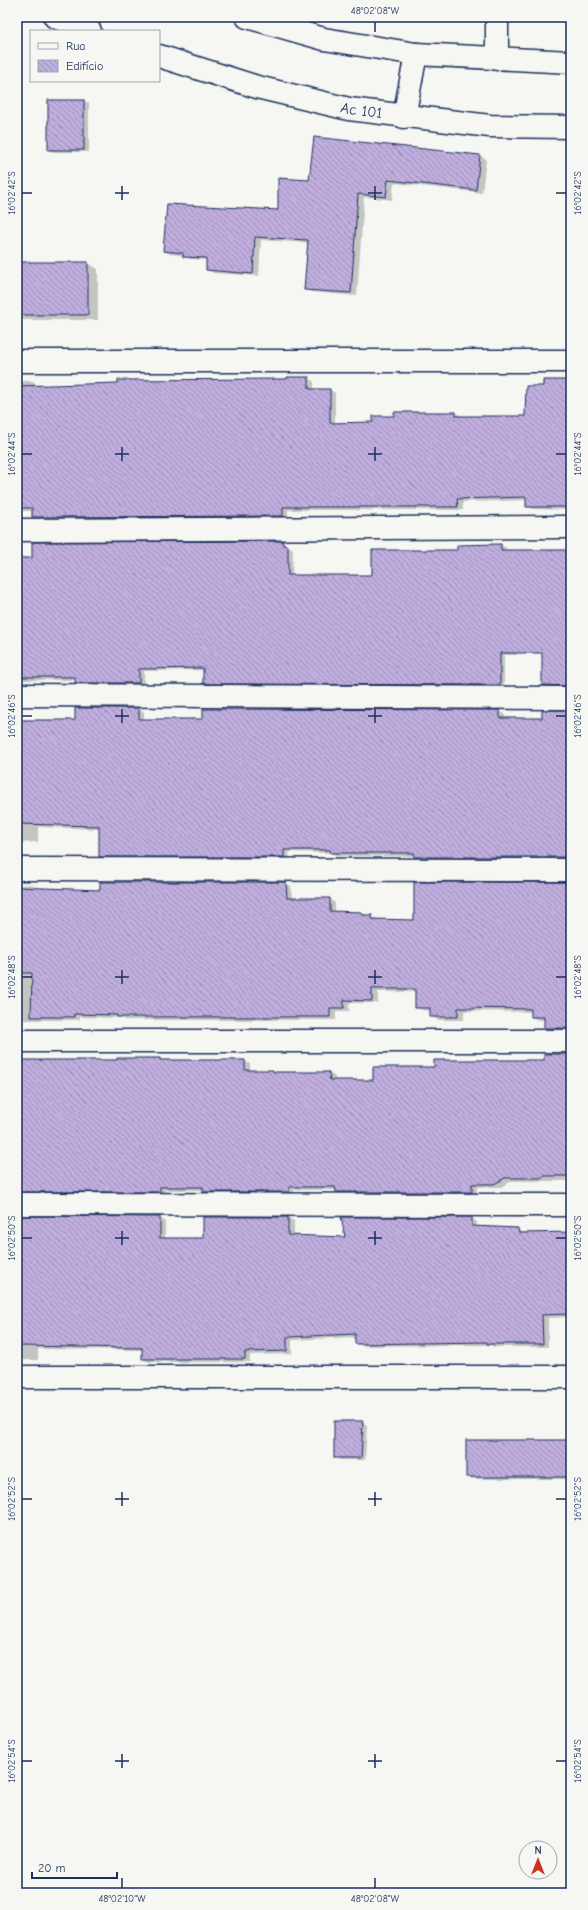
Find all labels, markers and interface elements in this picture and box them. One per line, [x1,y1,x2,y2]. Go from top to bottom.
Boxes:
text: 48°02'08"W [351,5,400,17]
legend [30,30,160,82]
text: Rua [66,39,85,53]
text: Edifício [66,59,103,73]
street label: Ac 101 [339,98,384,122]
text: 16°02'42"S [6,171,18,215]
text: 16°02'42"S [572,171,584,215]
text: 16°02'44"S [6,432,18,476]
text: 16°02'44"S [572,432,584,476]
text: 16°02'46"S [6,694,18,738]
text: 16°02'46"S [572,694,584,738]
text: 16°02'48"S [6,955,18,999]
text: 16°02'48"S [572,955,584,999]
text: 16°02'50"S [6,1215,18,1260]
text: 16°02'50"S [572,1215,584,1260]
text: 16°02'52"S [6,1477,18,1521]
text: 16°02'52"S [572,1477,584,1521]
text: 16°02'54"S [6,1739,18,1783]
text: 16°02'54"S [572,1739,584,1783]
north arrow [518,1840,558,1880]
text: N [534,1844,542,1857]
scale bar [32,1854,117,1880]
text: 20 m [38,1861,66,1875]
text: 48°02'10"W [98,1893,146,1905]
text: 48°02'08"W [351,1893,400,1905]

